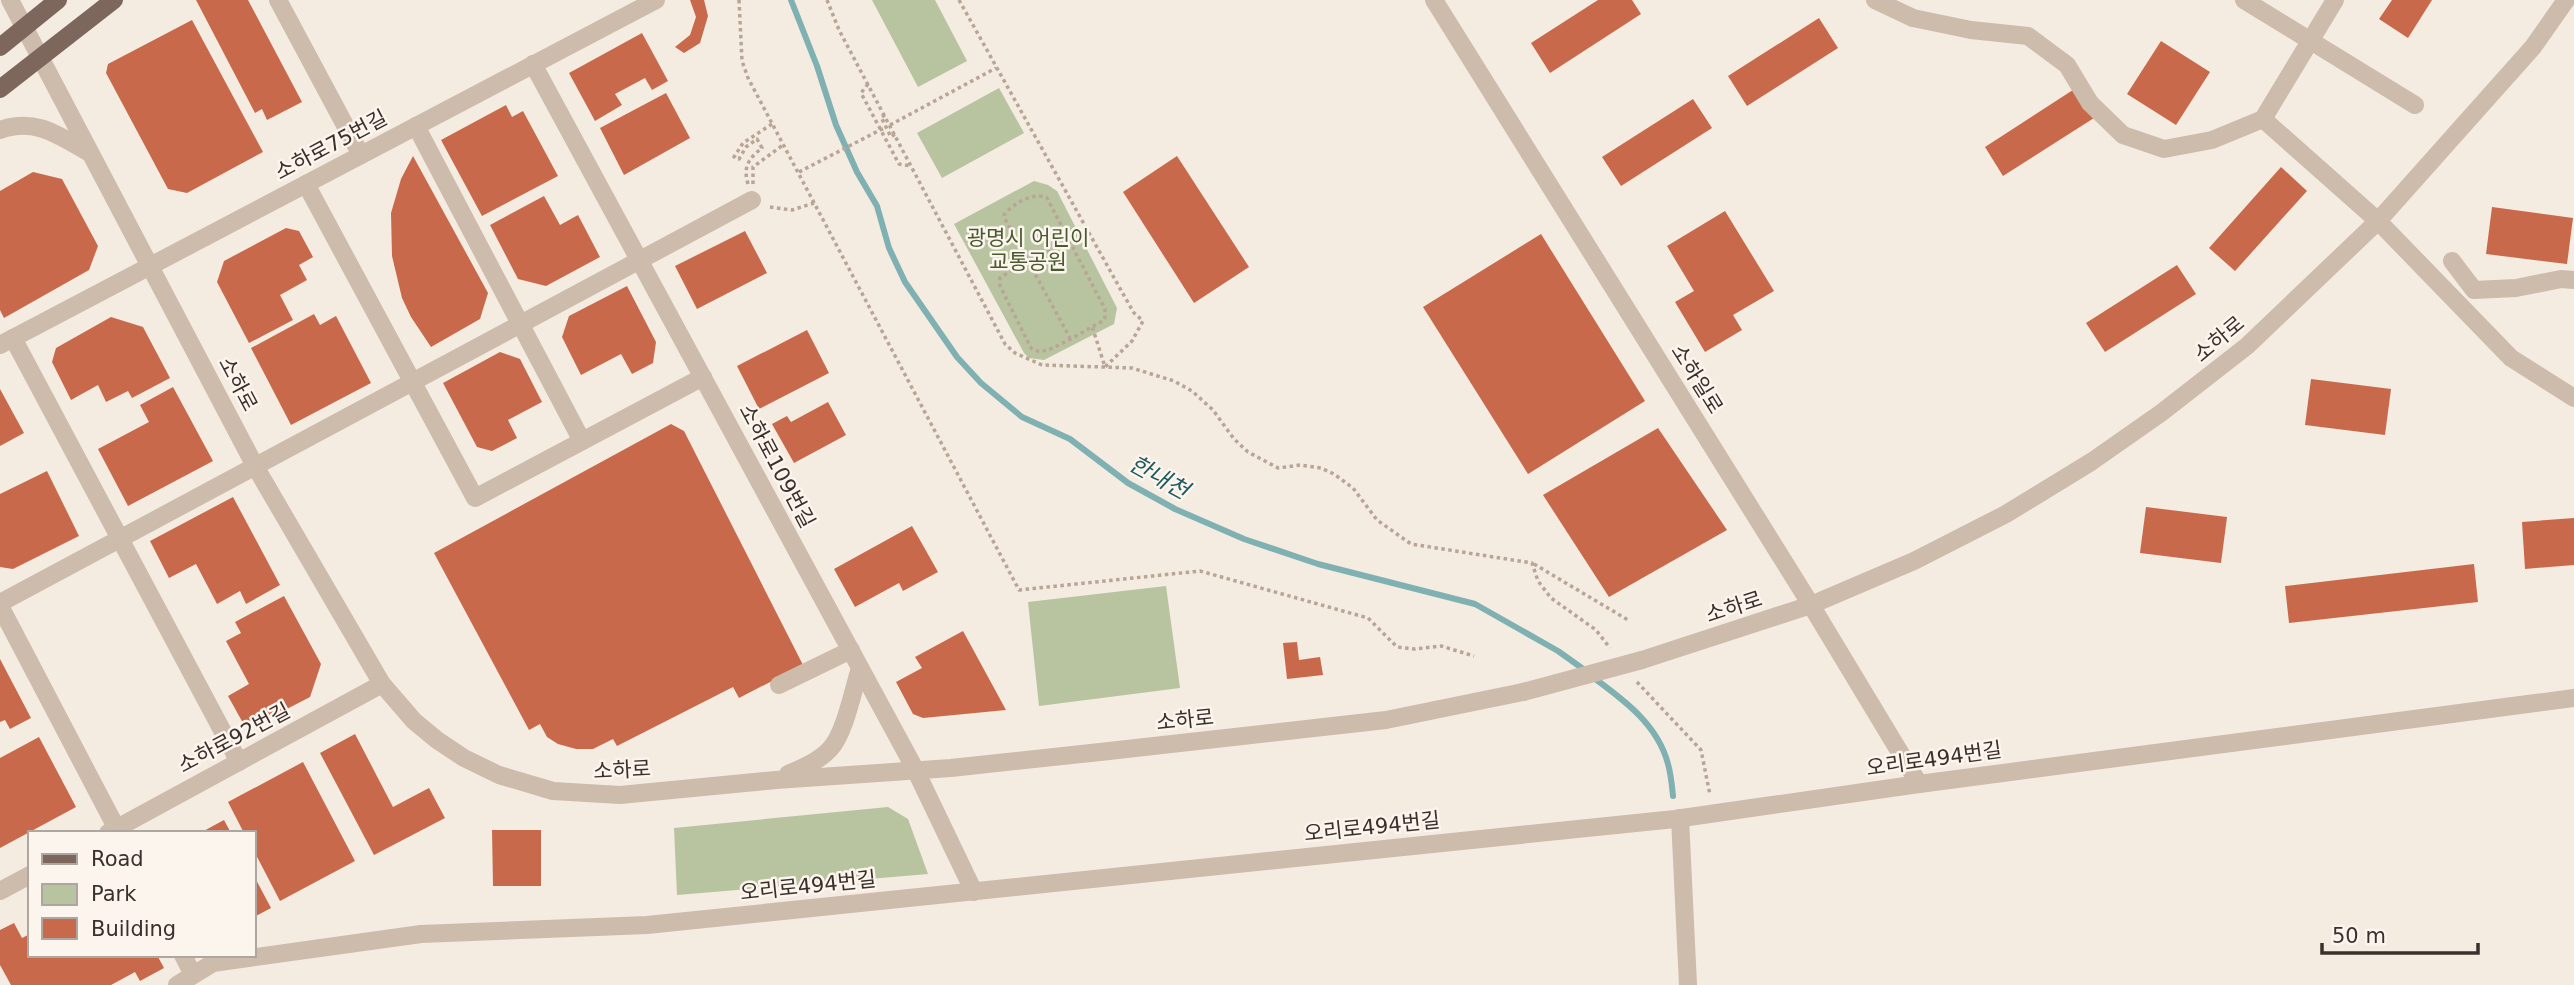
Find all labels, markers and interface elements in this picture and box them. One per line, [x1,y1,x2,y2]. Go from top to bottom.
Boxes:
street label: 소하로75번길 [271,105,391,185]
park label: 광명시 어린이 교통공원 [967,226,1089,274]
street label: 소하로 [2189,311,2249,367]
street label: 소하일로 [1666,340,1728,418]
street label: 소하로 [214,353,262,415]
street label: 소하로109번길 [734,400,820,532]
water label: 한내천 [1125,450,1196,505]
street label: 소하로 [1703,587,1765,627]
street label: 소하로92번길 [174,698,294,778]
street label: 소하로 [1155,705,1215,735]
street label: 오리로494번길 [1865,738,2003,780]
street label: 소하로 [592,756,652,784]
street label: 오리로494번길 [1303,808,1441,846]
legend [28,831,256,957]
text: Road [91,847,144,871]
street label: 오리로494번길 [739,867,877,905]
text: Park [91,882,137,906]
scale bar [2322,912,2478,956]
text: Building [91,917,176,941]
text: 50 m [2332,924,2386,948]

